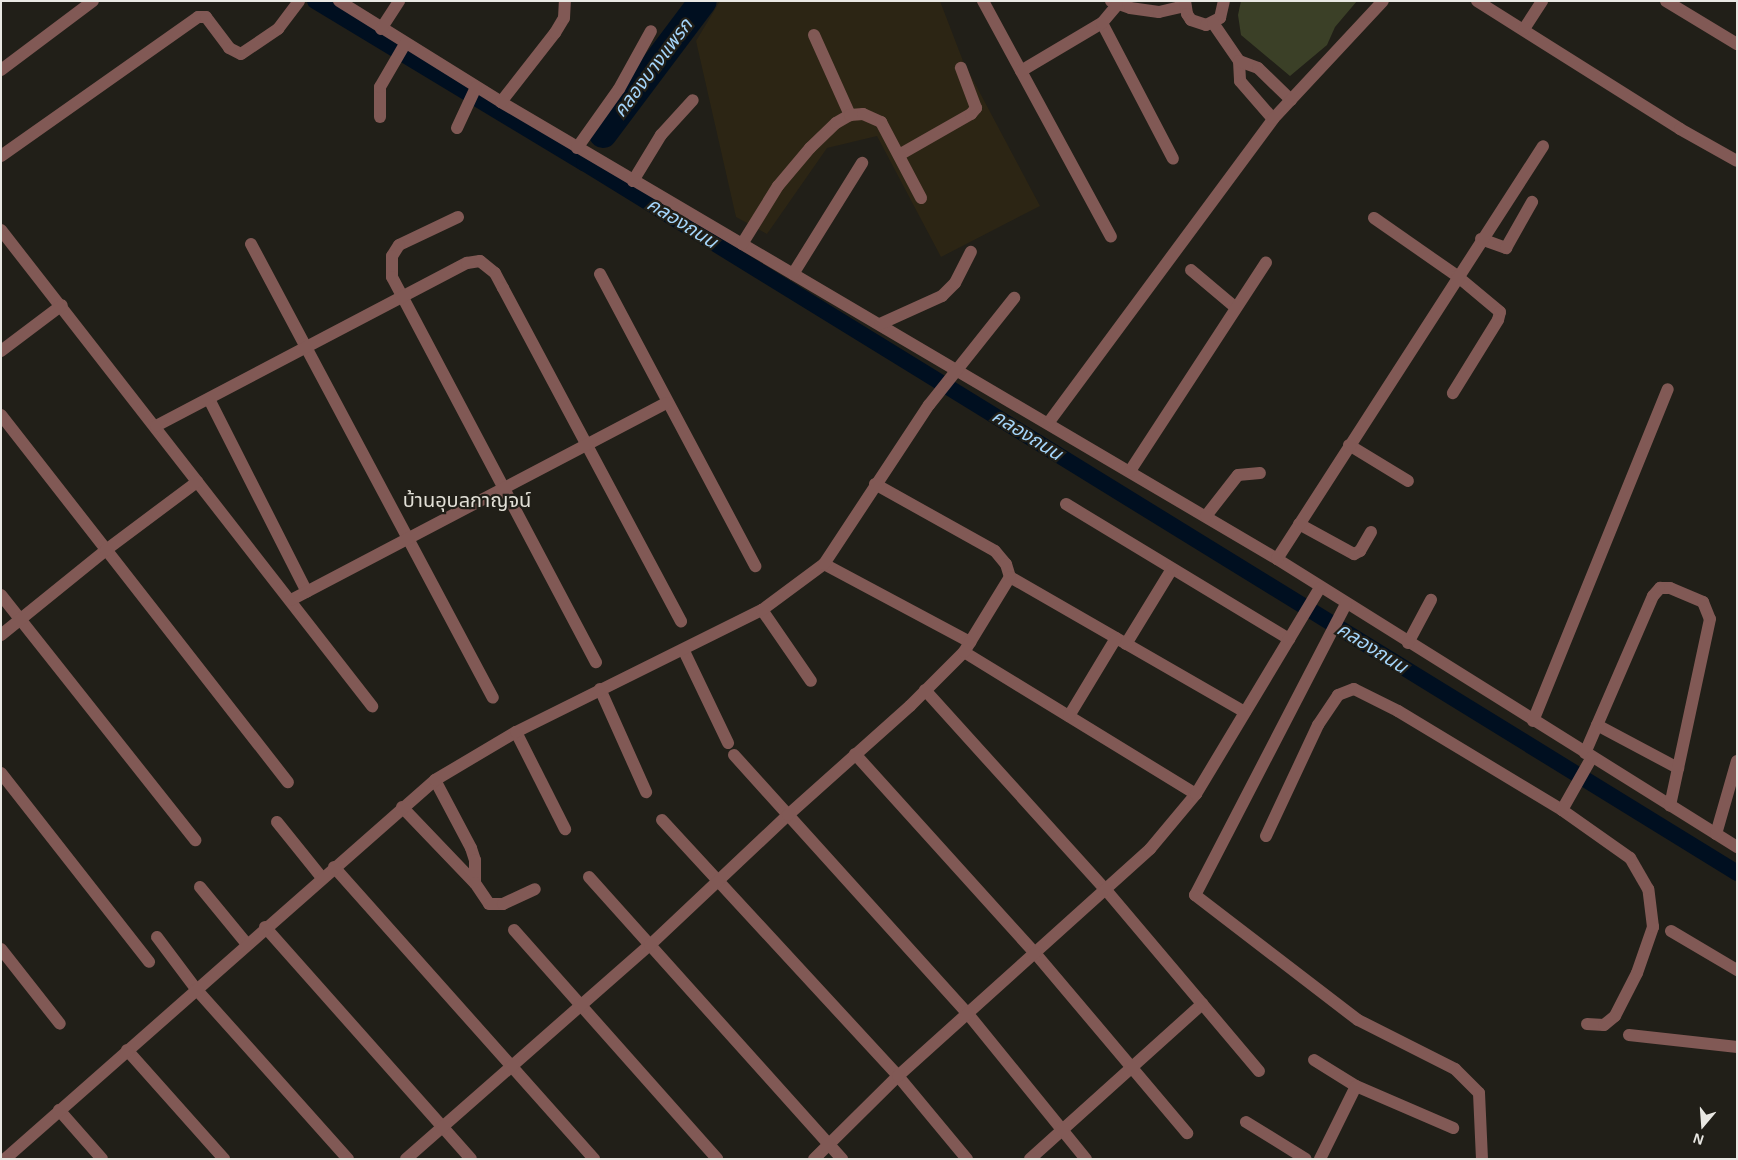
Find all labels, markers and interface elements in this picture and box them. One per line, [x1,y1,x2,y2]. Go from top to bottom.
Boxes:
water label: คลองบางแพรก [609,14,697,122]
water label: คลองถนน [643,193,721,253]
water label: คลองถนน [988,405,1066,465]
district label: บ้านอุบลกาญจน์ [403,488,531,512]
water label: คลองถนน [1333,618,1411,678]
north arrow [1678,1100,1728,1150]
text: N [1691,1130,1706,1148]

